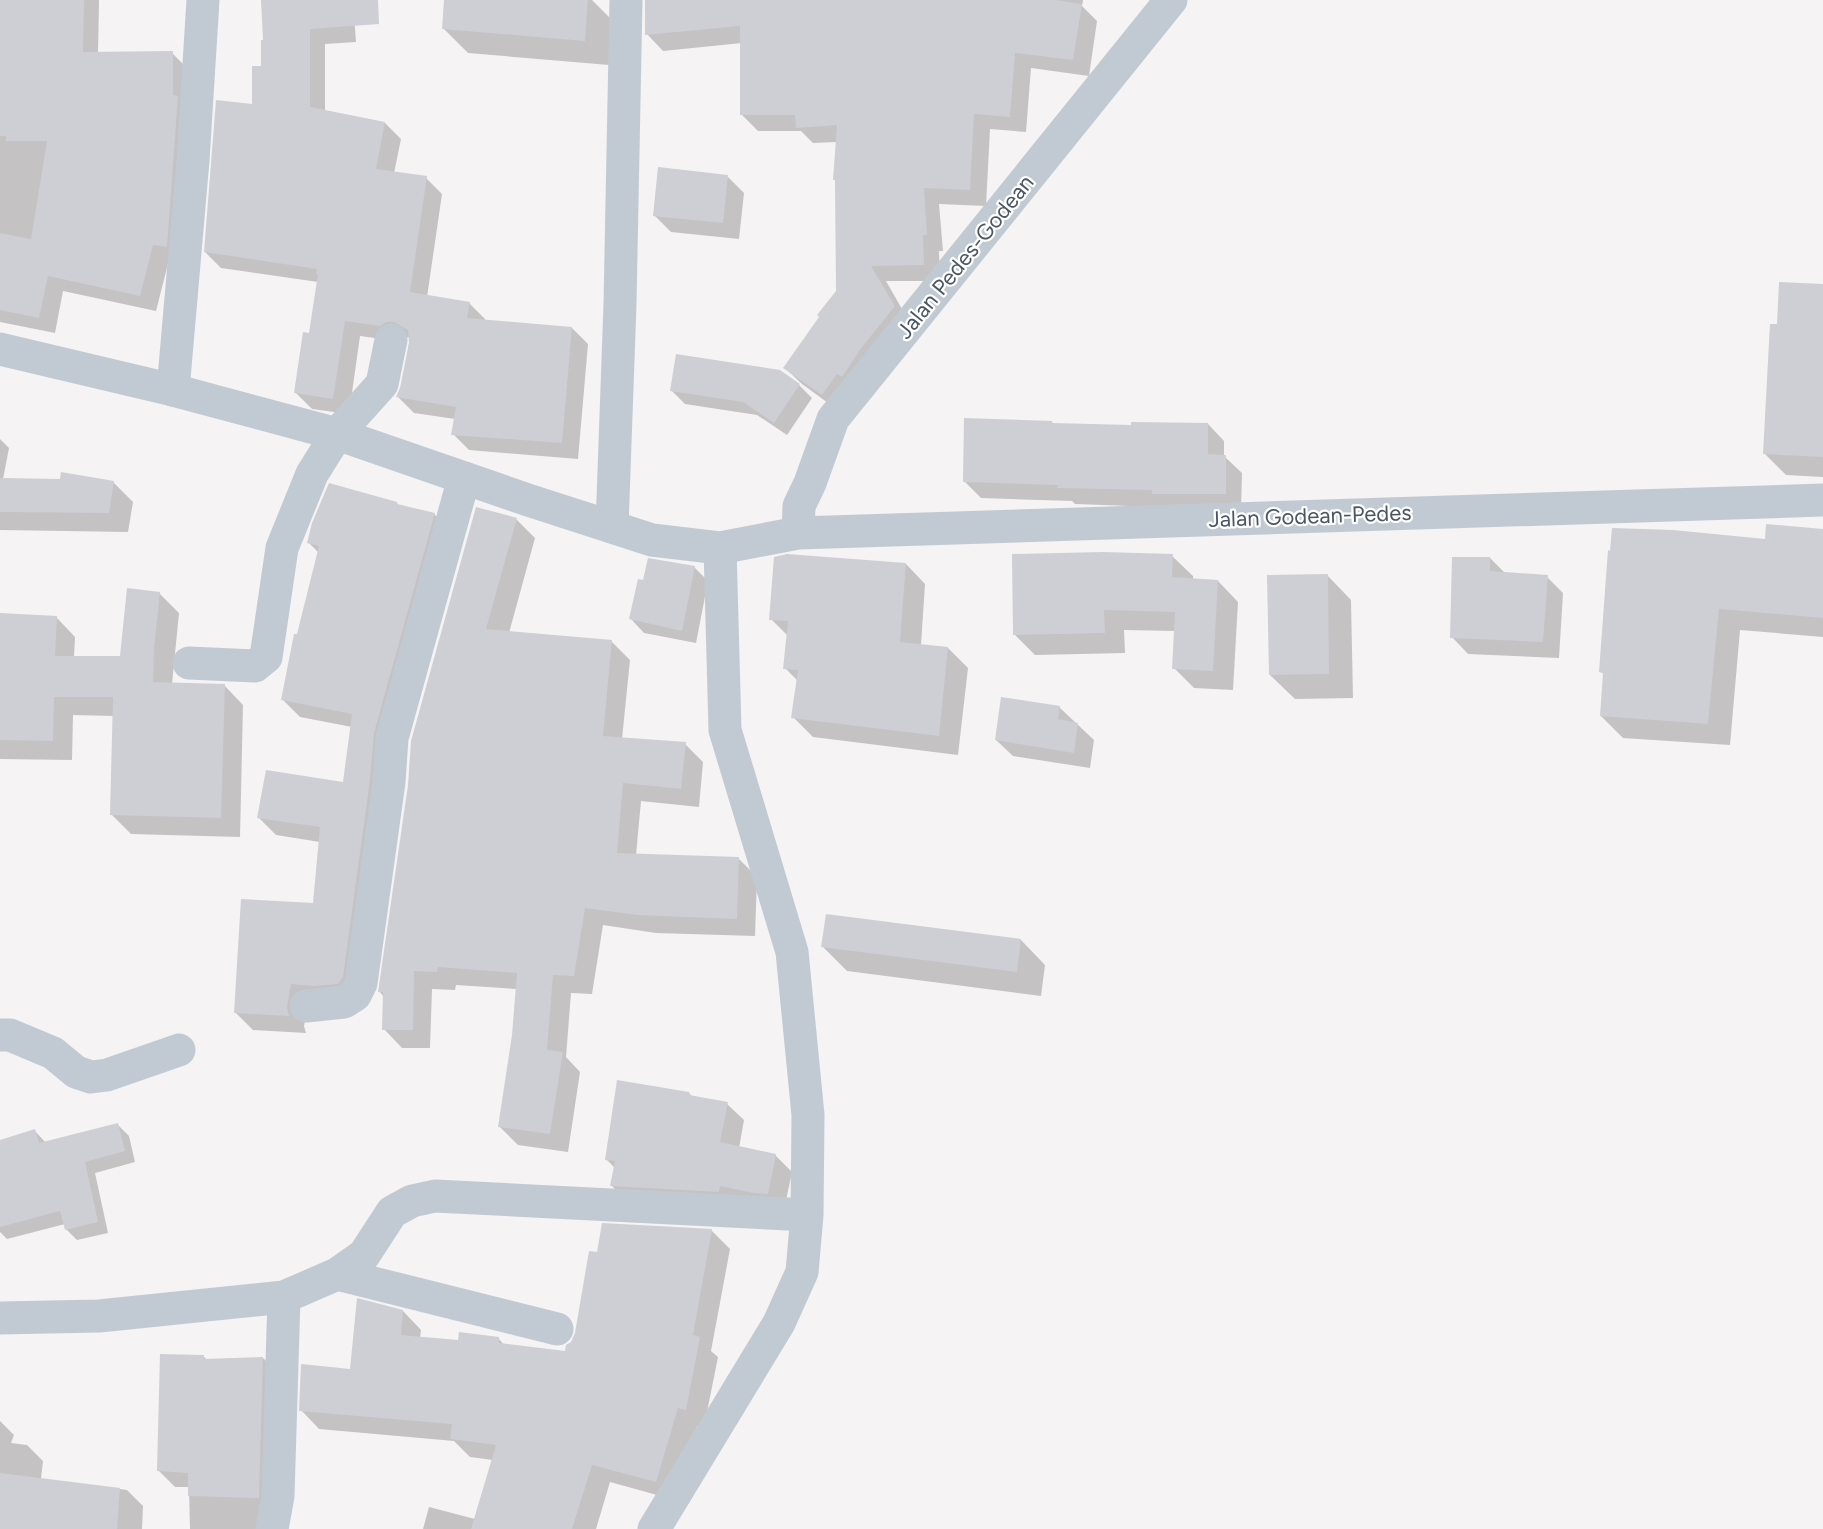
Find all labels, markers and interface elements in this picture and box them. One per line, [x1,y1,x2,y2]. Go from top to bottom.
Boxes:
street label: Jalan Pedes-Godean [891,170,1039,344]
street label: Jalan Godean-Pedes [1208,499,1412,533]

